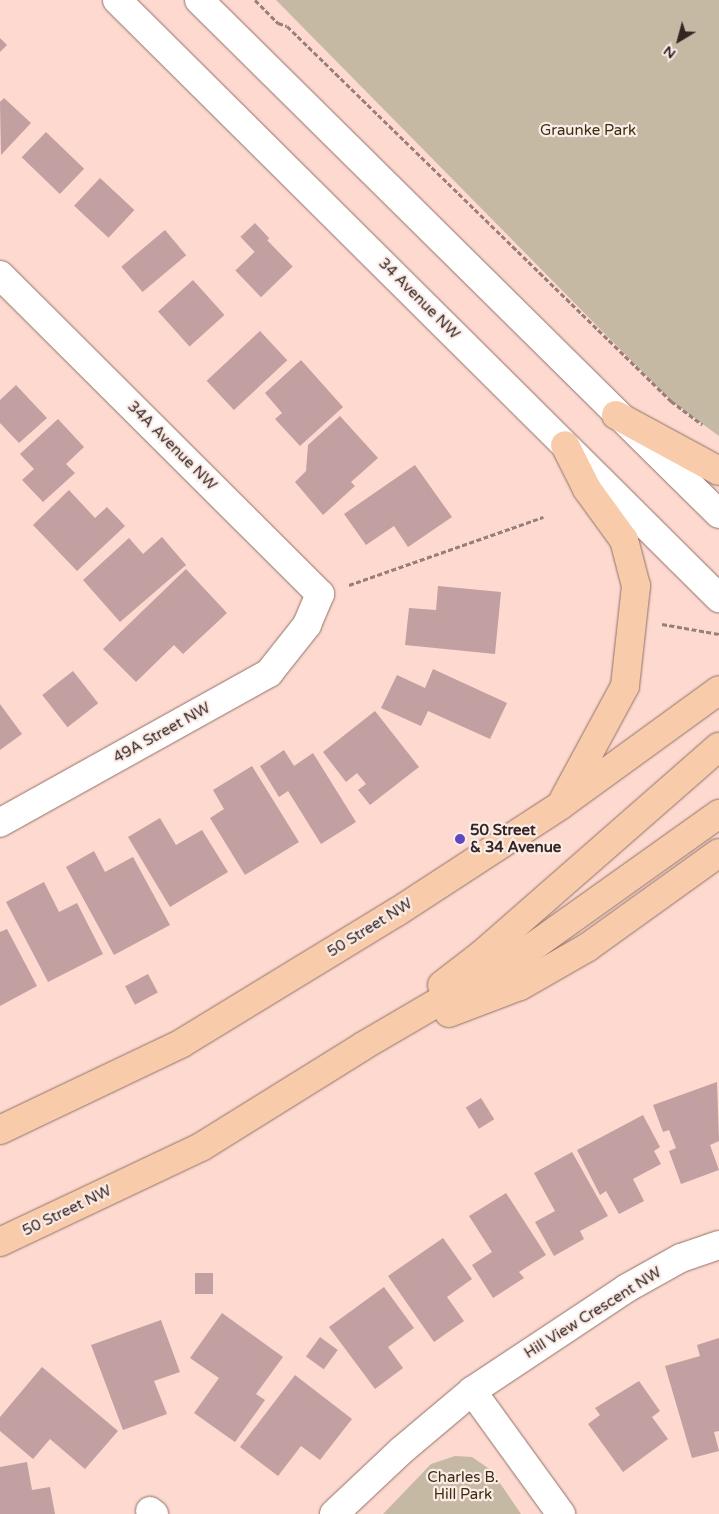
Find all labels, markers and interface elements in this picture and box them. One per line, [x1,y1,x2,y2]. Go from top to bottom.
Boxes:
north arrow [654,15,704,65]
text: N [660,42,679,63]
park label: Graunke Park [540,122,636,140]
street label: 34 Avenue NW [375,255,463,343]
street label: 34A Avenue NW [124,398,220,494]
street label: 49A Street NW [110,699,214,767]
place label: 50 Street & 34 Avenue [470,821,561,856]
marker: 50 Street & 34 Avenue [454,833,466,845]
street label: 50 Street NW [324,895,416,961]
street label: 50 Street NW [20,1182,114,1240]
street label: Hill View Crescent NW [521,1263,665,1363]
park label: Charles B. Hill Park [427,1468,499,1503]

